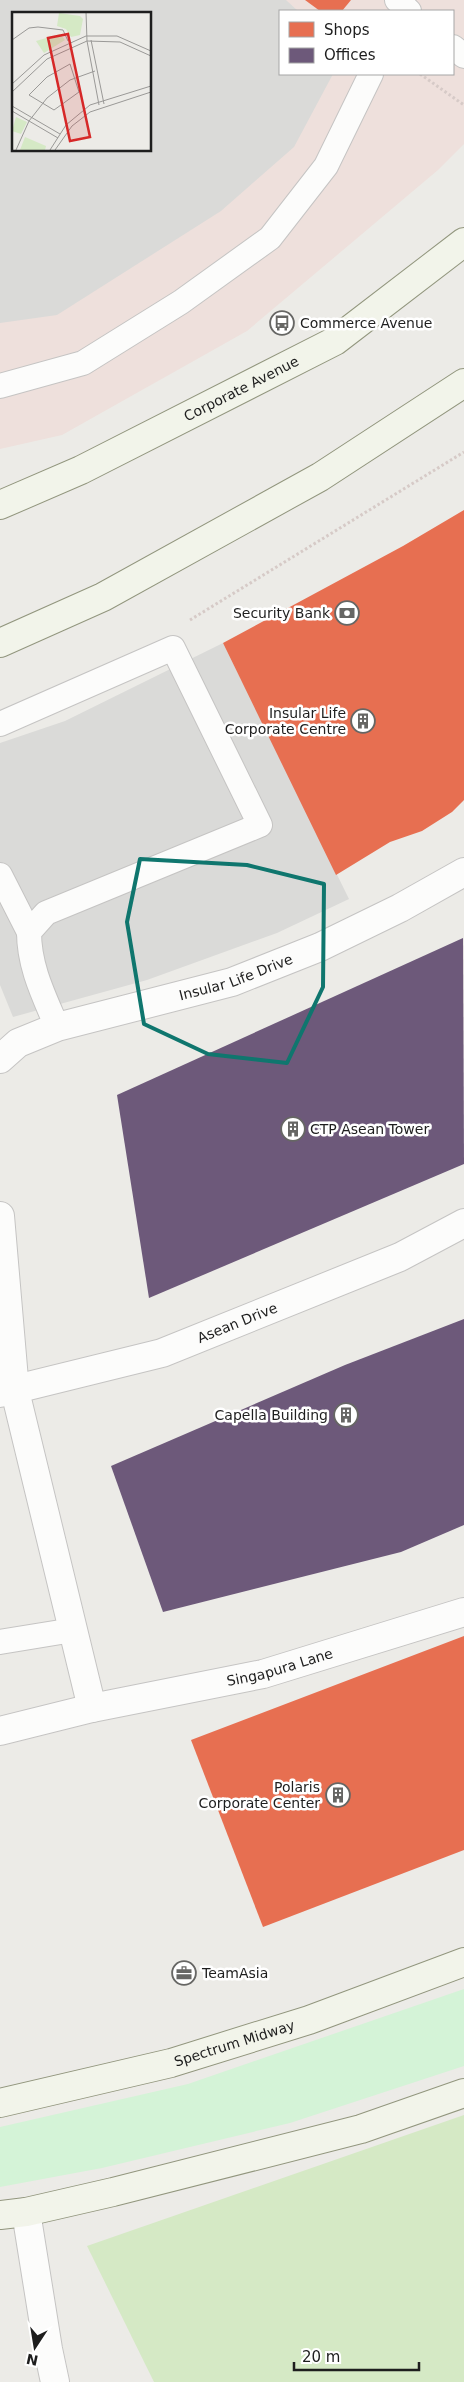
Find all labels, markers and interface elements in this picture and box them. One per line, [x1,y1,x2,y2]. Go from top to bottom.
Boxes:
legend [279,10,454,75]
inset map [12,12,151,151]
text: Shops [324,21,370,39]
text: Offices [324,46,376,64]
bus stop icon: Commerce Avenue [269,310,295,336]
place label: Commerce Avenue [300,315,432,331]
street label: Corporate Avenue [181,353,301,424]
bank icon: Security Bank [334,600,360,626]
place label: Security Bank [233,605,331,621]
place label: Insular Life Corporate Centre [225,705,346,737]
building icon: Insular Life Corporate Centre [350,708,376,734]
street label: Insular Life Drive [177,951,295,1003]
building icon: CTP Asean Tower [280,1116,306,1142]
place label: CTP Asean Tower [310,1121,429,1137]
street label: Asean Drive [195,1299,280,1346]
building icon: Capella Building [333,1402,359,1428]
place label: Capella Building [215,1407,328,1423]
street label: Singapura Lane [225,1645,335,1689]
place label: Polaris Corporate Center [198,1779,320,1811]
building icon: Polaris Corporate Center [325,1782,351,1808]
office icon: TeamAsia [171,1960,197,1986]
place label: TeamAsia [201,1965,268,1981]
street label: Spectrum Midway [172,2017,297,2070]
north arrow [10,2322,60,2372]
scale bar [294,2340,419,2372]
text: 20 m [302,2348,340,2366]
text: N [25,2351,40,2369]

